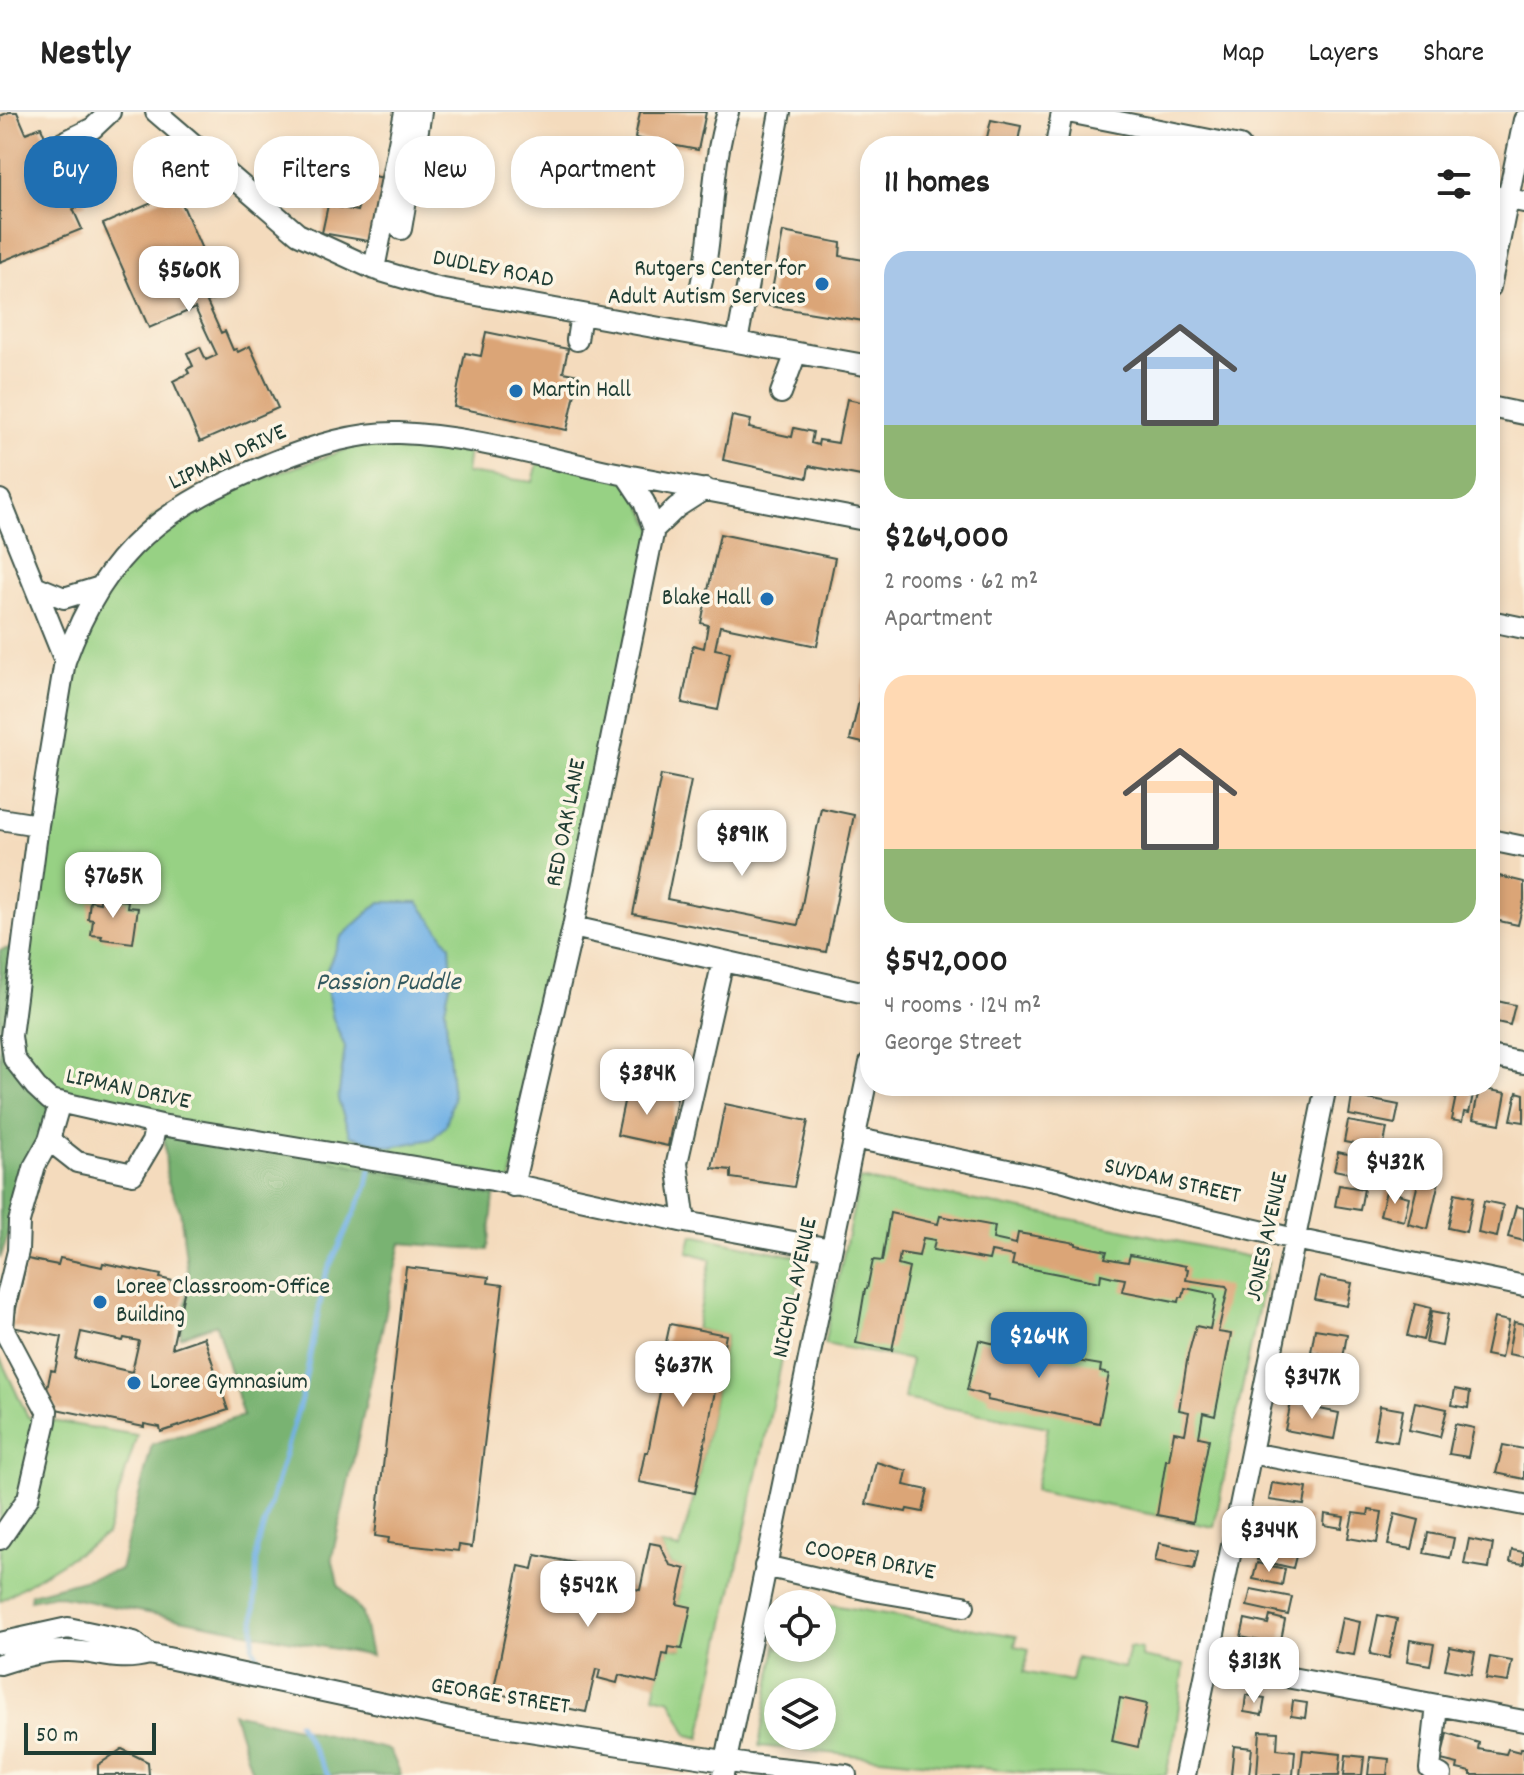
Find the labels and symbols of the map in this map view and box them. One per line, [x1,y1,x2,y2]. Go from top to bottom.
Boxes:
street label: DUDLEY ROAD [430,242,556,298]
pin: $560K [133,246,245,314]
place label: Rutgers Center for Adult Autism Services [608,253,806,315]
marker: Rutgers Center for Adult Autism Services [813,275,831,293]
place label: Martin Hall [532,374,631,408]
marker: Martin Hall [507,382,525,400]
street label: LIPMAN DRIVE [163,416,293,500]
place label: Blake Hall [662,582,751,616]
marker: Blake Hall [758,590,776,608]
street label: RED OAK LANE [538,756,596,890]
pin: $891K [686,810,798,878]
pin: $765K [57,852,169,920]
water label: Passion Puddle [315,965,462,1002]
pin: $384K [591,1049,703,1117]
street label: LIPMAN DRIVE [63,1060,194,1120]
pin: $432K [1339,1138,1451,1206]
street label: SUYDAM STREET [1100,1150,1244,1214]
street label: JONES AVENUE [1238,1169,1298,1305]
street label: NICHOL AVENUE [765,1215,827,1361]
place label: Loree Classroom-Office Building [116,1271,330,1333]
marker: Loree Classroom-Office Building [91,1293,109,1311]
pin: $264K [983,1312,1095,1380]
pin: $637K [627,1341,739,1409]
pin: $347K [1256,1353,1368,1421]
place label: Loree Gymnasium [150,1366,308,1400]
marker: Loree Gymnasium [125,1374,143,1392]
pin: $344K [1213,1506,1325,1574]
street label: COOPER DRIVE [802,1532,938,1590]
pin: $542K [532,1561,644,1629]
pin: $313K [1198,1637,1310,1705]
street label: GEORGE STREET [428,1669,572,1725]
scale bar [24,1719,156,1755]

